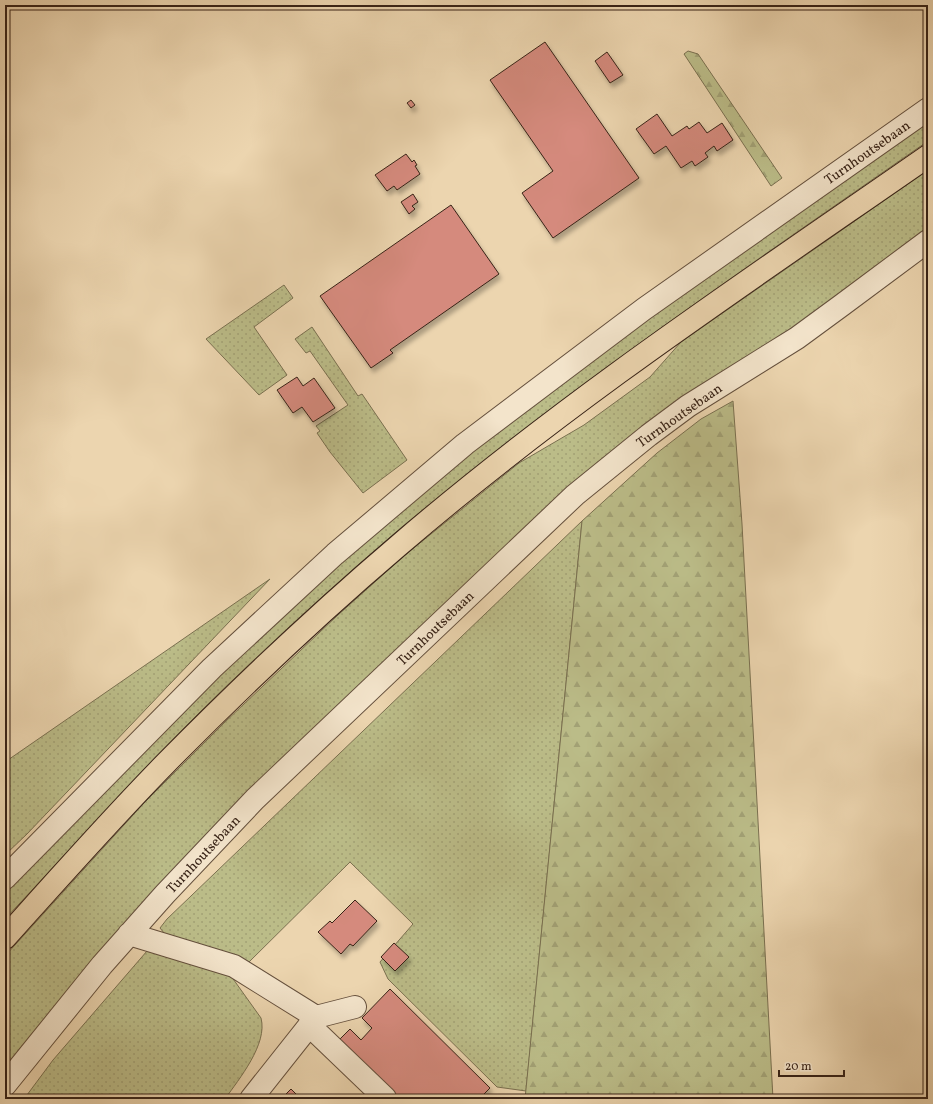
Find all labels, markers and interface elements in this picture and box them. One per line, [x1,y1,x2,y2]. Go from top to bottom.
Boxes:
street label: Turnhoutsebaan [821,117,915,190]
street label: Turnhoutsebaan [633,380,727,453]
street label: Turnhoutsebaan [393,587,479,671]
street label: Turnhoutsebaan [163,812,245,898]
scale bar [779,1052,844,1078]
text: 20 m [785,1059,812,1075]

